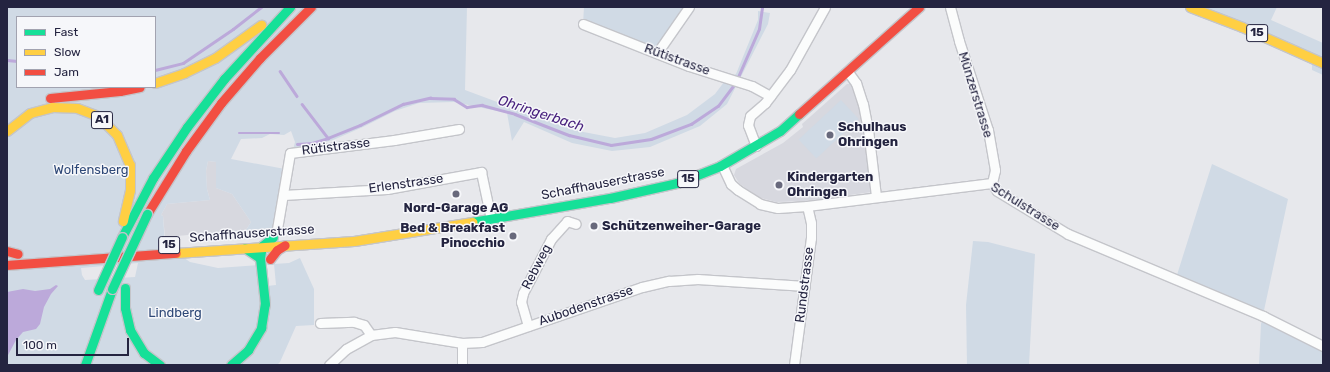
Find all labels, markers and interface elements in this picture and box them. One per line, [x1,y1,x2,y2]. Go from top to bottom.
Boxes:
legend [16,16,156,88]
road number: 15 [1246,23,1268,43]
text: Fast [54,25,78,39]
street label: Rütistrasse [642,41,712,79]
text: Slow [54,45,81,59]
street label: Münzerstrasse [955,50,995,140]
text: Jam [54,65,79,79]
water label: Ohringerbach [496,92,586,136]
road number: A1 [90,110,114,130]
place label: Schulhaus Ohringen [838,120,906,151]
marker: Schulhaus Ohringen [825,130,835,140]
street label: Rütistrasse [301,135,371,159]
park label: Wolfensberg [53,162,129,178]
street label: Schaffhauserstrasse [540,164,666,204]
road number: 15 [677,169,699,189]
place label: Kindergarten Ohringen [787,170,873,201]
street label: Erlenstrasse [368,171,444,197]
marker: Kindergarten Ohringen [774,180,784,190]
street label: Schulstrasse [988,180,1062,234]
marker: Nord-Garage AG [451,189,461,199]
place label: Nord-Garage AG [403,200,509,216]
place label: Schützenweiher-Garage [602,218,761,234]
place label: Bed & Breakfast Pinocchio [400,221,505,252]
marker: Schützenweiher-Garage [589,221,599,231]
street label: Schaffhauserstrasse [189,222,315,246]
marker: Bed & Breakfast Pinocchio [508,231,518,241]
road number: 15 [158,235,180,255]
street label: Rebweg [519,242,555,292]
street label: Rundstrasse [793,246,817,324]
street label: Aubodenstrasse [537,283,635,329]
park label: Lindberg [148,305,202,321]
scale bar [18,330,131,356]
text: 100 m [23,338,57,352]

